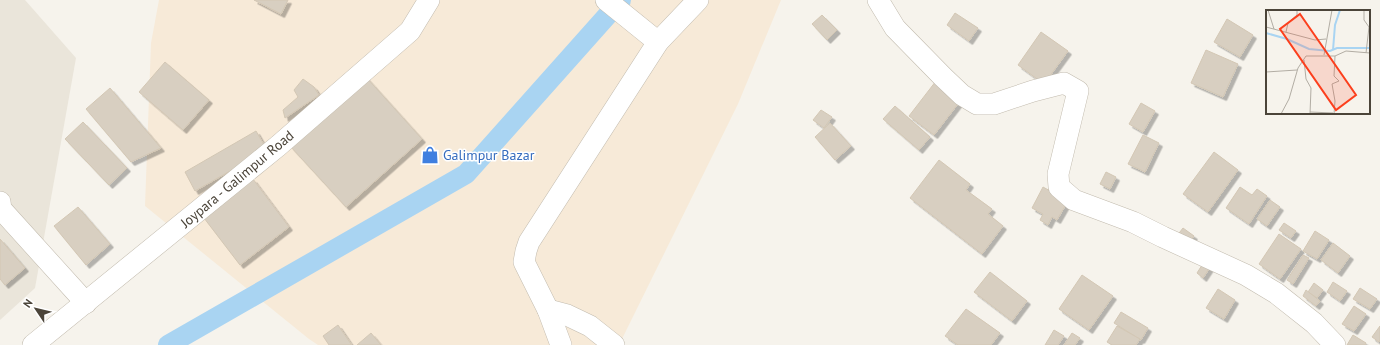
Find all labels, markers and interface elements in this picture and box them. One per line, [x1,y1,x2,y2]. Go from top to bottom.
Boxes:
inset map [1266,10,1370,114]
street label: Joypara - Galimpur Road [176,126,297,232]
shop icon: Galimpur Bazar [420,145,440,165]
place label: Galimpur Bazar [443,146,535,164]
north arrow [16,289,56,329]
text: N [20,296,36,310]

